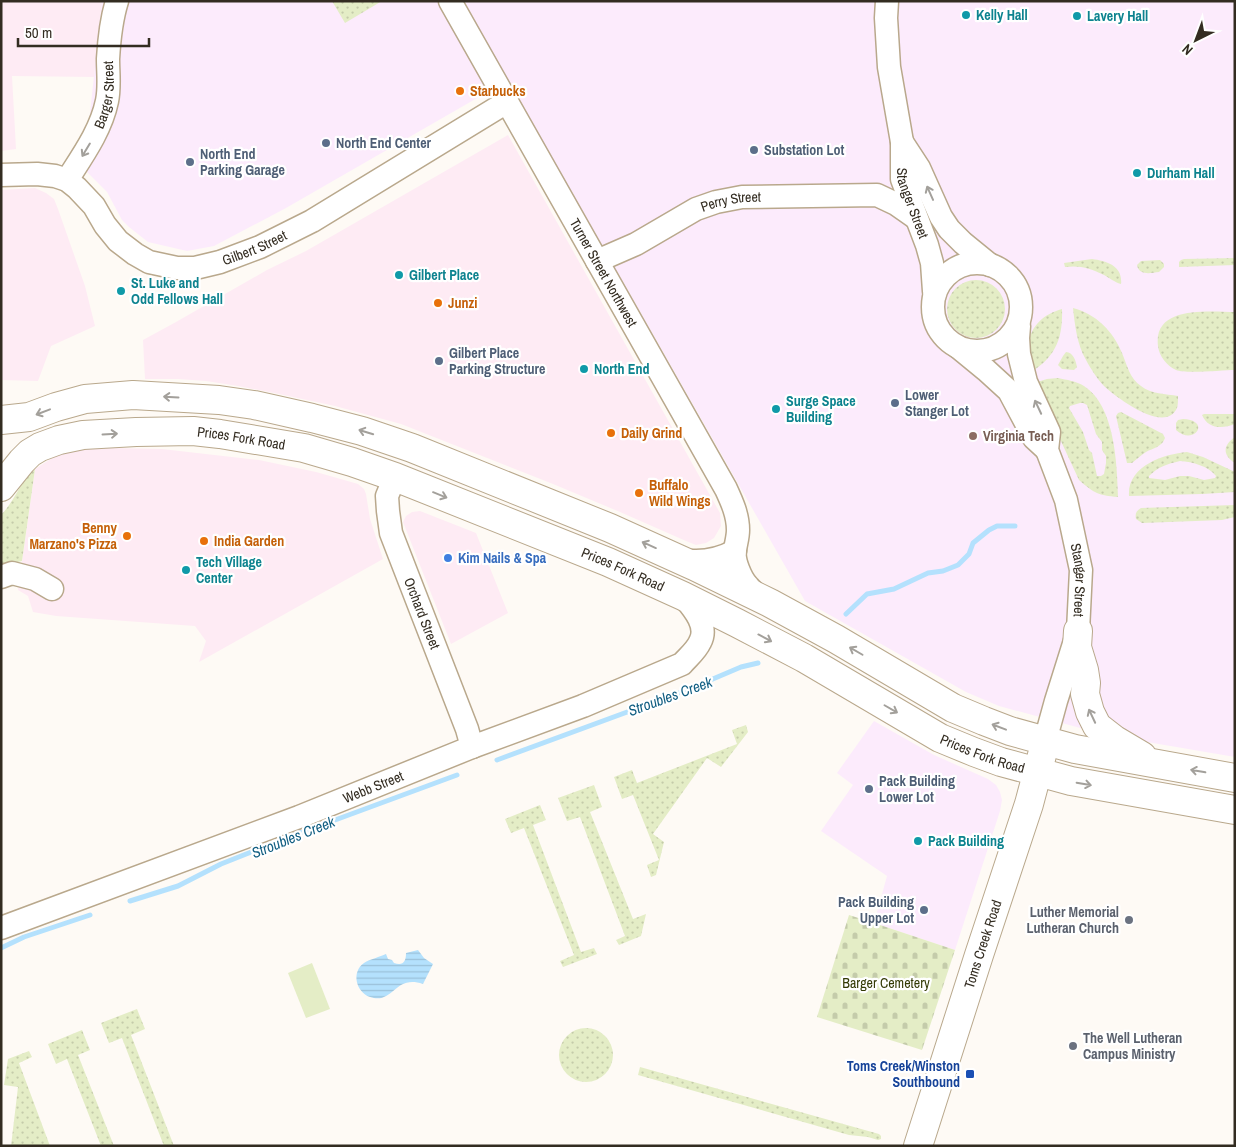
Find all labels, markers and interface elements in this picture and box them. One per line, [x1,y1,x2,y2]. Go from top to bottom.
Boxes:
place label: Kelly Hall [976,6,1028,24]
place label: Lavery Hall [1087,7,1148,25]
marker: Kelly Hall [960,9,972,21]
marker: Lavery Hall [1071,10,1083,22]
scale bar [18,15,149,47]
north arrow [1171,15,1221,65]
text: 50 m [25,22,52,43]
text: N [1178,40,1196,59]
street label: Barger Street [90,61,118,131]
place label: Starbucks [470,82,526,100]
marker: Starbucks [454,85,466,97]
place label: North End Center [336,134,432,152]
marker: North End Center [320,137,332,149]
place label: Substation Lot [764,141,845,159]
one-way arrow [81,142,91,156]
marker: Substation Lot [748,144,760,156]
place label: North End Parking Garage [200,145,285,179]
marker: North End Parking Garage [184,156,196,168]
place label: Durham Hall [1147,164,1215,182]
marker: Durham Hall [1131,167,1143,179]
street label: Stanger Street [893,168,933,241]
one-way arrow [925,186,935,201]
street label: Perry Street [698,188,761,216]
street label: Turner Street Northwest [566,215,641,330]
street label: Gilbert Street [220,226,290,269]
place label: Gilbert Place [409,266,479,284]
marker: Gilbert Place [393,269,405,281]
place label: St. Luke and Odd Fellows Hall [131,274,223,308]
marker: St. Luke and Odd Fellows Hall [115,285,127,297]
place label: Junzi [448,294,477,312]
marker: Junzi [432,297,444,309]
place label: Gilbert Place Parking Structure [449,344,545,378]
marker: Gilbert Place Parking Structure [433,355,445,367]
place label: North End [594,360,649,378]
marker: North End [578,363,590,375]
place label: Lower Stanger Lot [905,386,969,420]
one-way arrow [163,392,179,401]
place label: Surge Space Building [786,392,856,426]
marker: Lower Stanger Lot [889,397,901,409]
one-way arrow [1032,400,1042,415]
marker: Surge Space Building [770,403,782,415]
one-way arrow [36,408,51,417]
street label: Prices Fork Road [196,423,287,454]
place label: Daily Grind [621,424,682,442]
one-way arrow [358,427,374,437]
marker: Daily Grind [605,427,617,439]
place label: Virginia Tech [983,427,1054,445]
one-way arrow [101,429,117,438]
marker: Virginia Tech [967,430,979,442]
place label: Buffalo Wild Wings [649,476,711,510]
marker: Buffalo Wild Wings [633,487,645,499]
one-way arrow [432,491,447,500]
place label: Benny Marzano's Pizza [29,519,118,553]
marker: Benny Marzano's Pizza [121,530,133,542]
place label: India Garden [214,532,284,550]
marker: India Garden [198,535,210,547]
one-way arrow [642,540,657,550]
street label: Stanger Street [1066,541,1091,617]
street label: Prices Fork Road [579,543,667,595]
place label: Kim Nails & Spa [458,549,547,567]
marker: Kim Nails & Spa [442,552,454,564]
place label: Tech Village Center [196,553,262,587]
marker: Tech Village Center [180,564,192,576]
street label: Orchard Street [400,575,444,652]
one-way arrow [757,633,772,643]
one-way arrow [849,645,863,655]
water label: Stroubles Creek [625,671,716,721]
one-way arrow [884,705,898,715]
one-way arrow [1087,709,1097,724]
one-way arrow [992,722,1007,731]
street label: Prices Fork Road [937,730,1027,777]
one-way arrow [1190,766,1206,775]
street label: Webb Street [340,767,406,807]
place label: Pack Building Lower Lot [879,772,955,806]
one-way arrow [1076,779,1092,789]
marker: Pack Building Lower Lot [863,783,875,795]
water label: Stroubles Creek [248,810,339,863]
place label: Pack Building [928,832,1004,850]
marker: Pack Building [912,835,924,847]
place label: Pack Building Upper Lot [838,893,914,927]
street label: Toms Creek Road [960,898,1006,991]
place label: Luther Memorial Lutheran Church [1027,903,1119,937]
marker: Pack Building Upper Lot [918,904,930,916]
marker: Luther Memorial Lutheran Church [1123,914,1135,926]
park label: Barger Cemetery [842,974,930,992]
place label: The Well Lutheran Campus Ministry [1083,1029,1182,1063]
marker: The Well Lutheran Campus Ministry [1067,1040,1079,1052]
place label: Toms Creek/Winston Southbound [847,1057,960,1091]
marker: Toms Creek/Winston Southbound [964,1068,976,1080]

